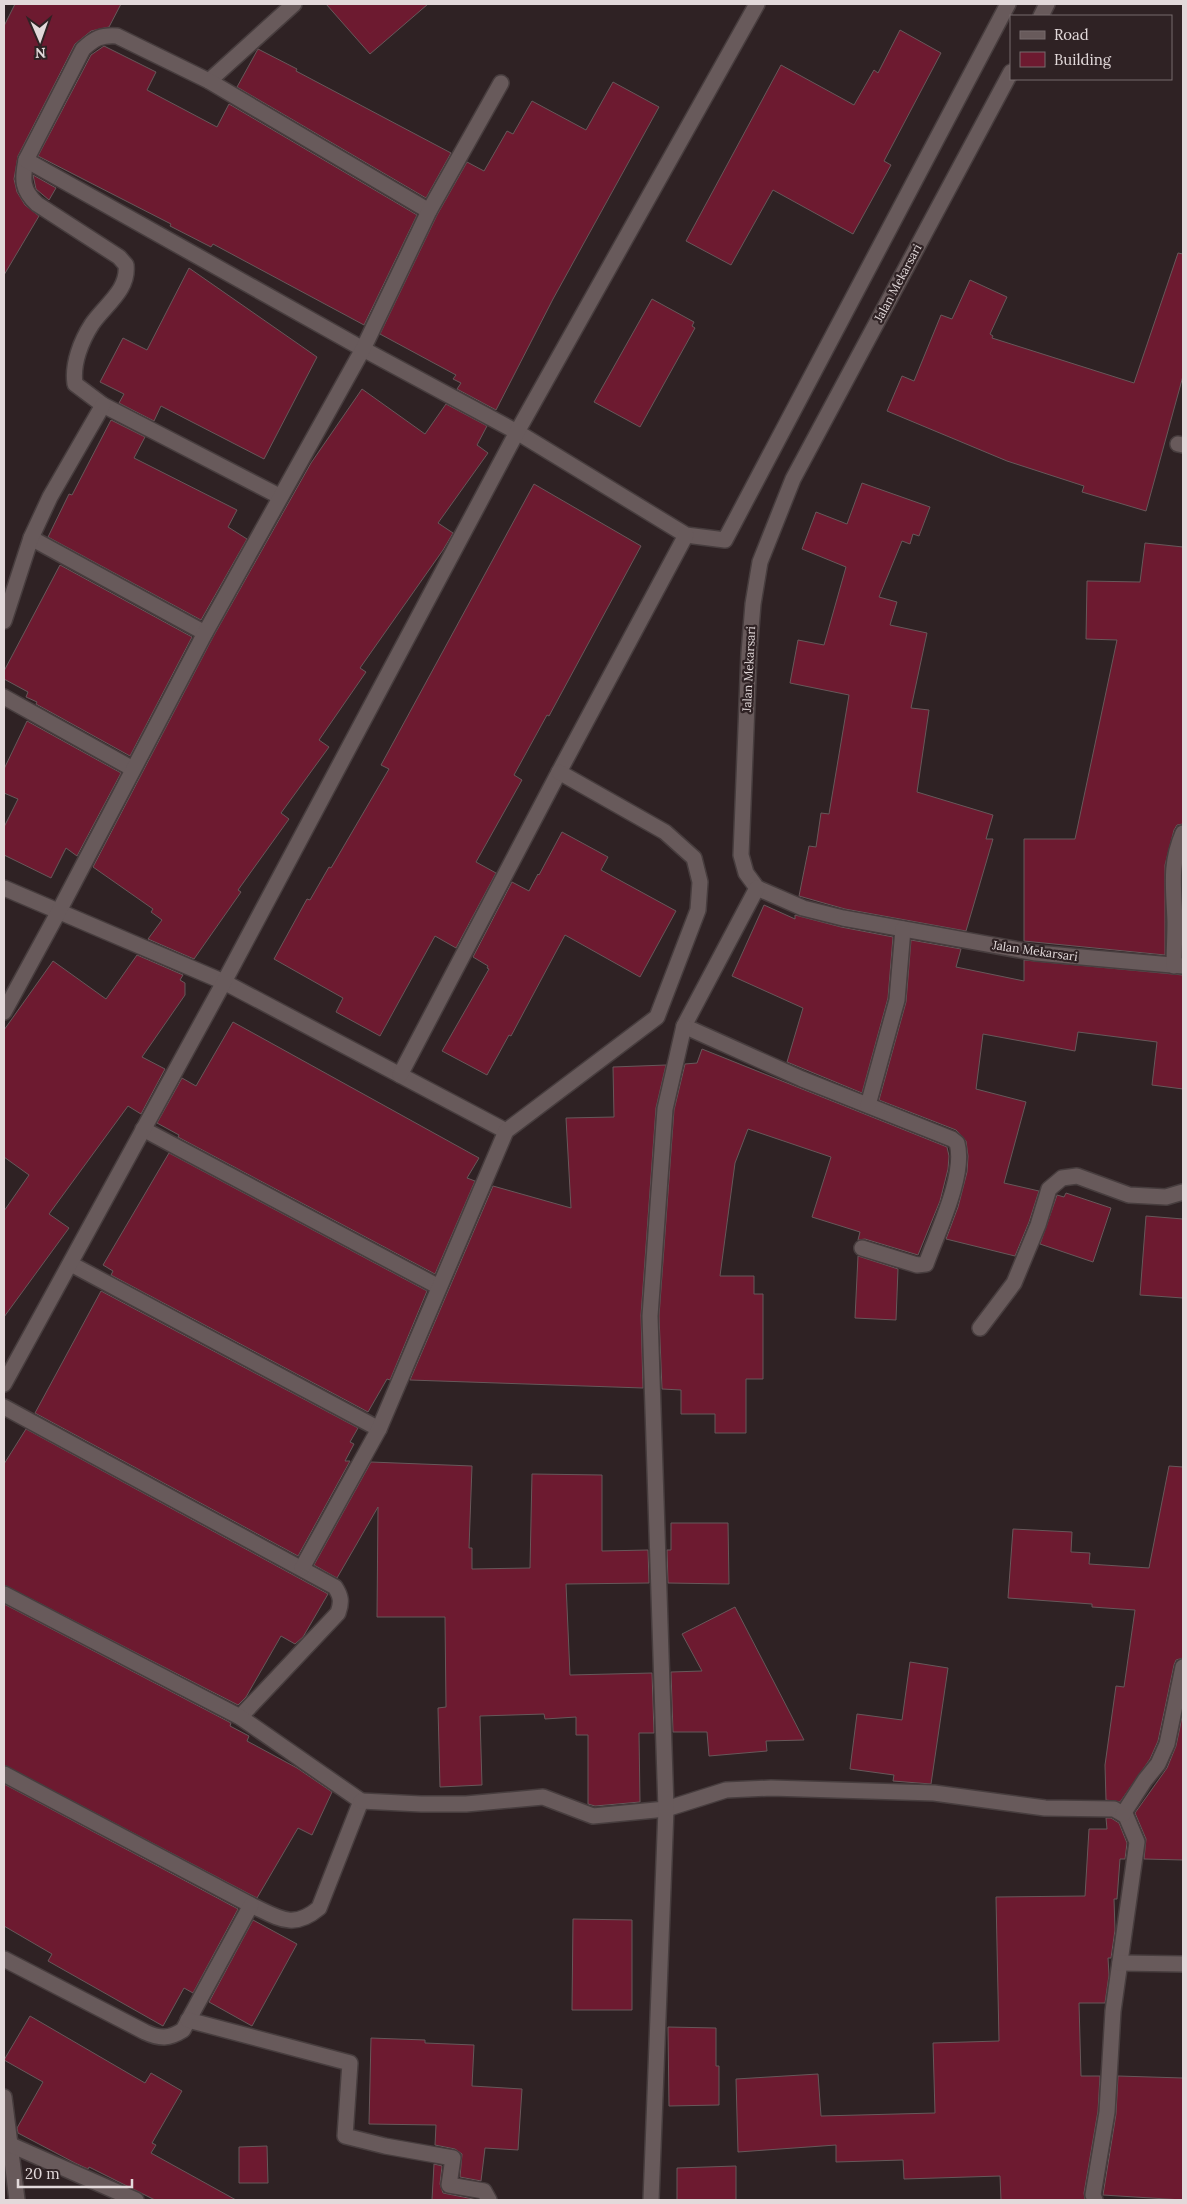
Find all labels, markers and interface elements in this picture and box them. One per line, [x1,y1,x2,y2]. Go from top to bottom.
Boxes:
north arrow [15,15,65,65]
legend [1010,15,1172,80]
text: Road [1054,25,1089,44]
text: N [35,44,46,62]
text: Building [1054,50,1112,69]
street label: Jalan Mekarsari [870,241,924,325]
street label: Jalan Mekarsari [739,626,758,713]
street label: Jalan Mekarsari [990,937,1079,964]
scale bar [18,2156,131,2188]
text: 20 m [25,2164,60,2183]

